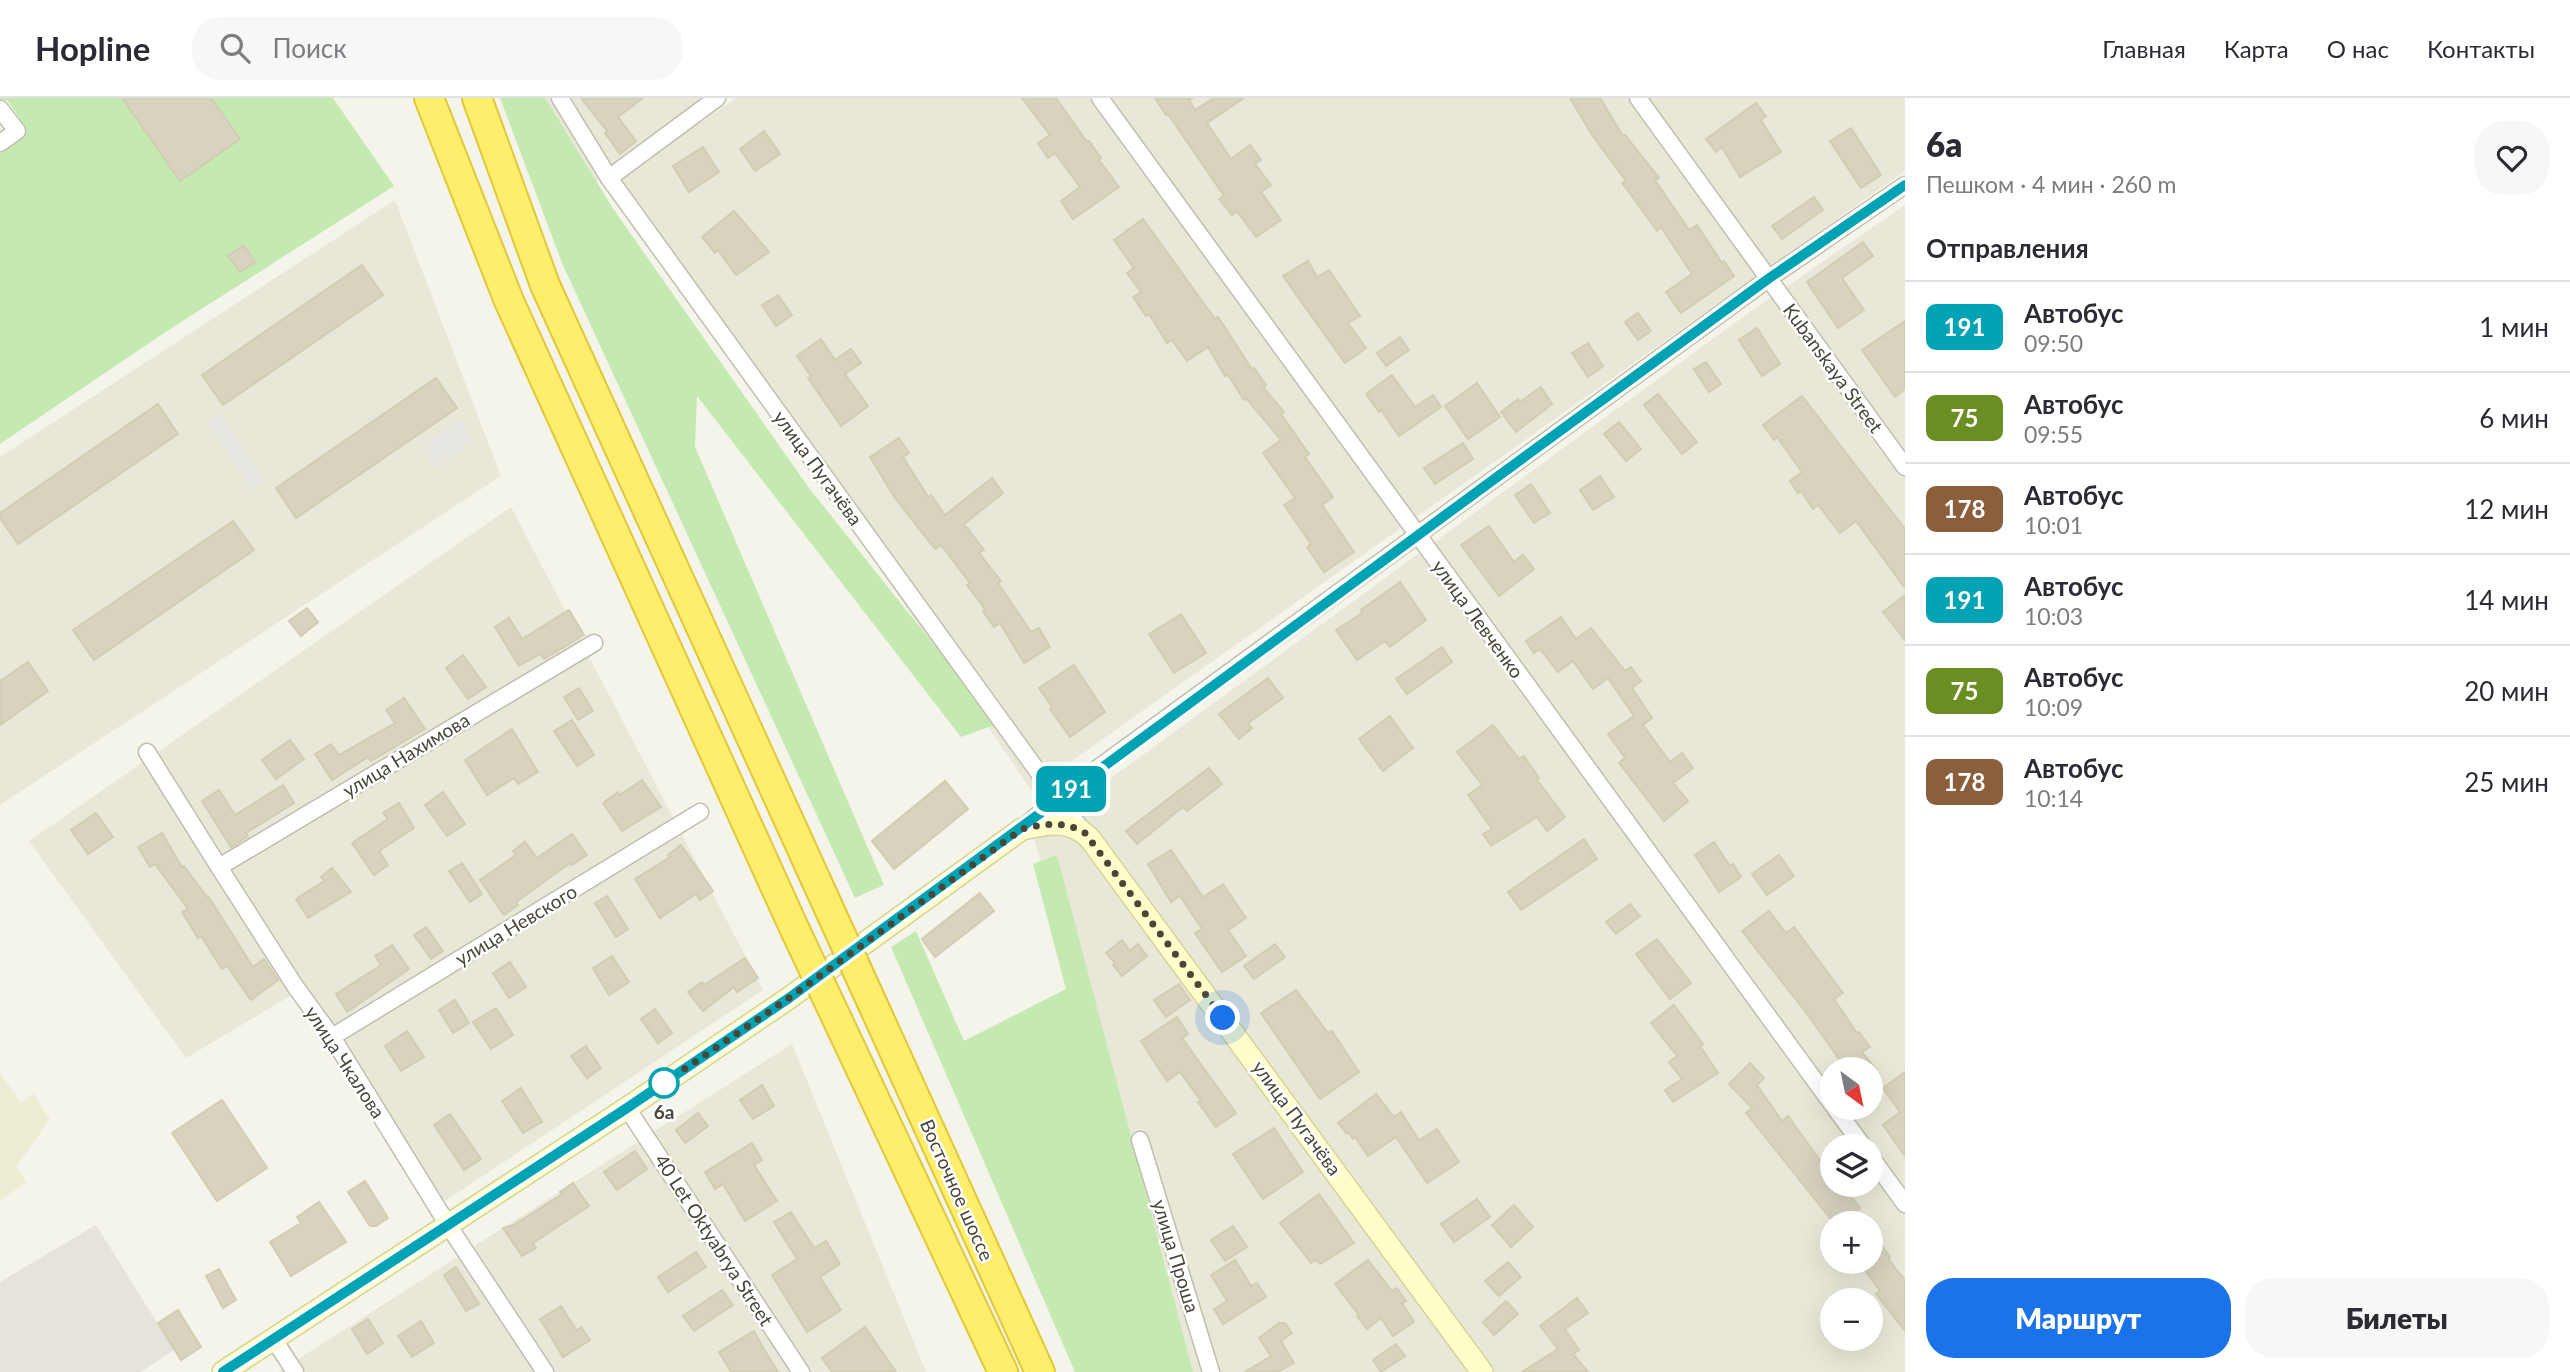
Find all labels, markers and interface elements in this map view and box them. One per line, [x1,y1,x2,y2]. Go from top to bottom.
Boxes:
search box [192,17,682,80]
text: Hopline [35,28,150,68]
icon: search [216,29,254,67]
text: Поиск [272,32,347,64]
text: Главная [2102,34,2186,63]
text: Карта [2224,34,2289,63]
text: О нас [2327,34,2389,63]
text: Контакты [2427,34,2535,63]
button: heart [2475,121,2549,195]
text: 6а [1926,124,1962,164]
text: Пешком · 4 мин · 260 m [1926,170,2176,198]
text: Отправления [1926,232,2089,264]
text: Автобус [2024,297,2123,329]
street label: Kubanskaya Street [1779,298,1888,437]
text: 1 мин [2479,311,2549,343]
text: 191 [1944,312,1985,341]
text: 09:50 [2024,329,2083,357]
text: Автобус [2024,388,2123,420]
text: 6 мин [2479,402,2549,434]
text: 75 [1951,403,1978,432]
street label: улица Пугачёва [769,406,868,530]
text: 09:55 [2024,420,2083,448]
text: Автобус [2024,479,2123,511]
text: 12 мин [2464,493,2549,525]
text: 178 [1944,494,1985,523]
text: 10:01 [2024,511,2083,539]
street label: улица Левченко [1428,555,1529,682]
text: Автобус [2024,570,2123,602]
text: 14 мин [2464,584,2549,616]
text: 191 [1944,585,1985,614]
text: 10:03 [2024,602,2083,630]
text: Автобус [2024,661,2123,693]
text: 20 мин [2464,675,2549,707]
text: 75 [1951,676,1978,705]
text: 10:09 [2024,693,2083,721]
street label: улица Нахимова [338,708,473,801]
text: Автобус [2024,752,2123,784]
line badge: 191 [1031,766,1111,812]
text: 25 мин [2464,766,2549,798]
text: 178 [1944,767,1985,796]
text: 191 [1050,774,1092,803]
text: 10:14 [2024,784,2083,812]
street label: улица Невского [451,879,581,970]
your location [1205,1000,1240,1035]
street label: улица Чкалова [301,1001,390,1122]
street label: улица Пугачёва [1248,1056,1347,1180]
north arrow [1820,1057,1883,1120]
map controls [1820,1057,1883,1351]
marker: 6а [649,1068,679,1098]
place label: 6а [654,1100,674,1123]
street label: Восточное шоссе [916,1116,999,1264]
button: layers [1820,1134,1883,1197]
street label: 40 Let Oktyabrya Street [650,1150,779,1330]
street label: улица Проша [1148,1197,1205,1315]
button: + [1820,1211,1883,1274]
button: Маршрут [1926,1278,2231,1358]
button: Билеты [2245,1278,2549,1358]
button: − [1820,1288,1883,1351]

